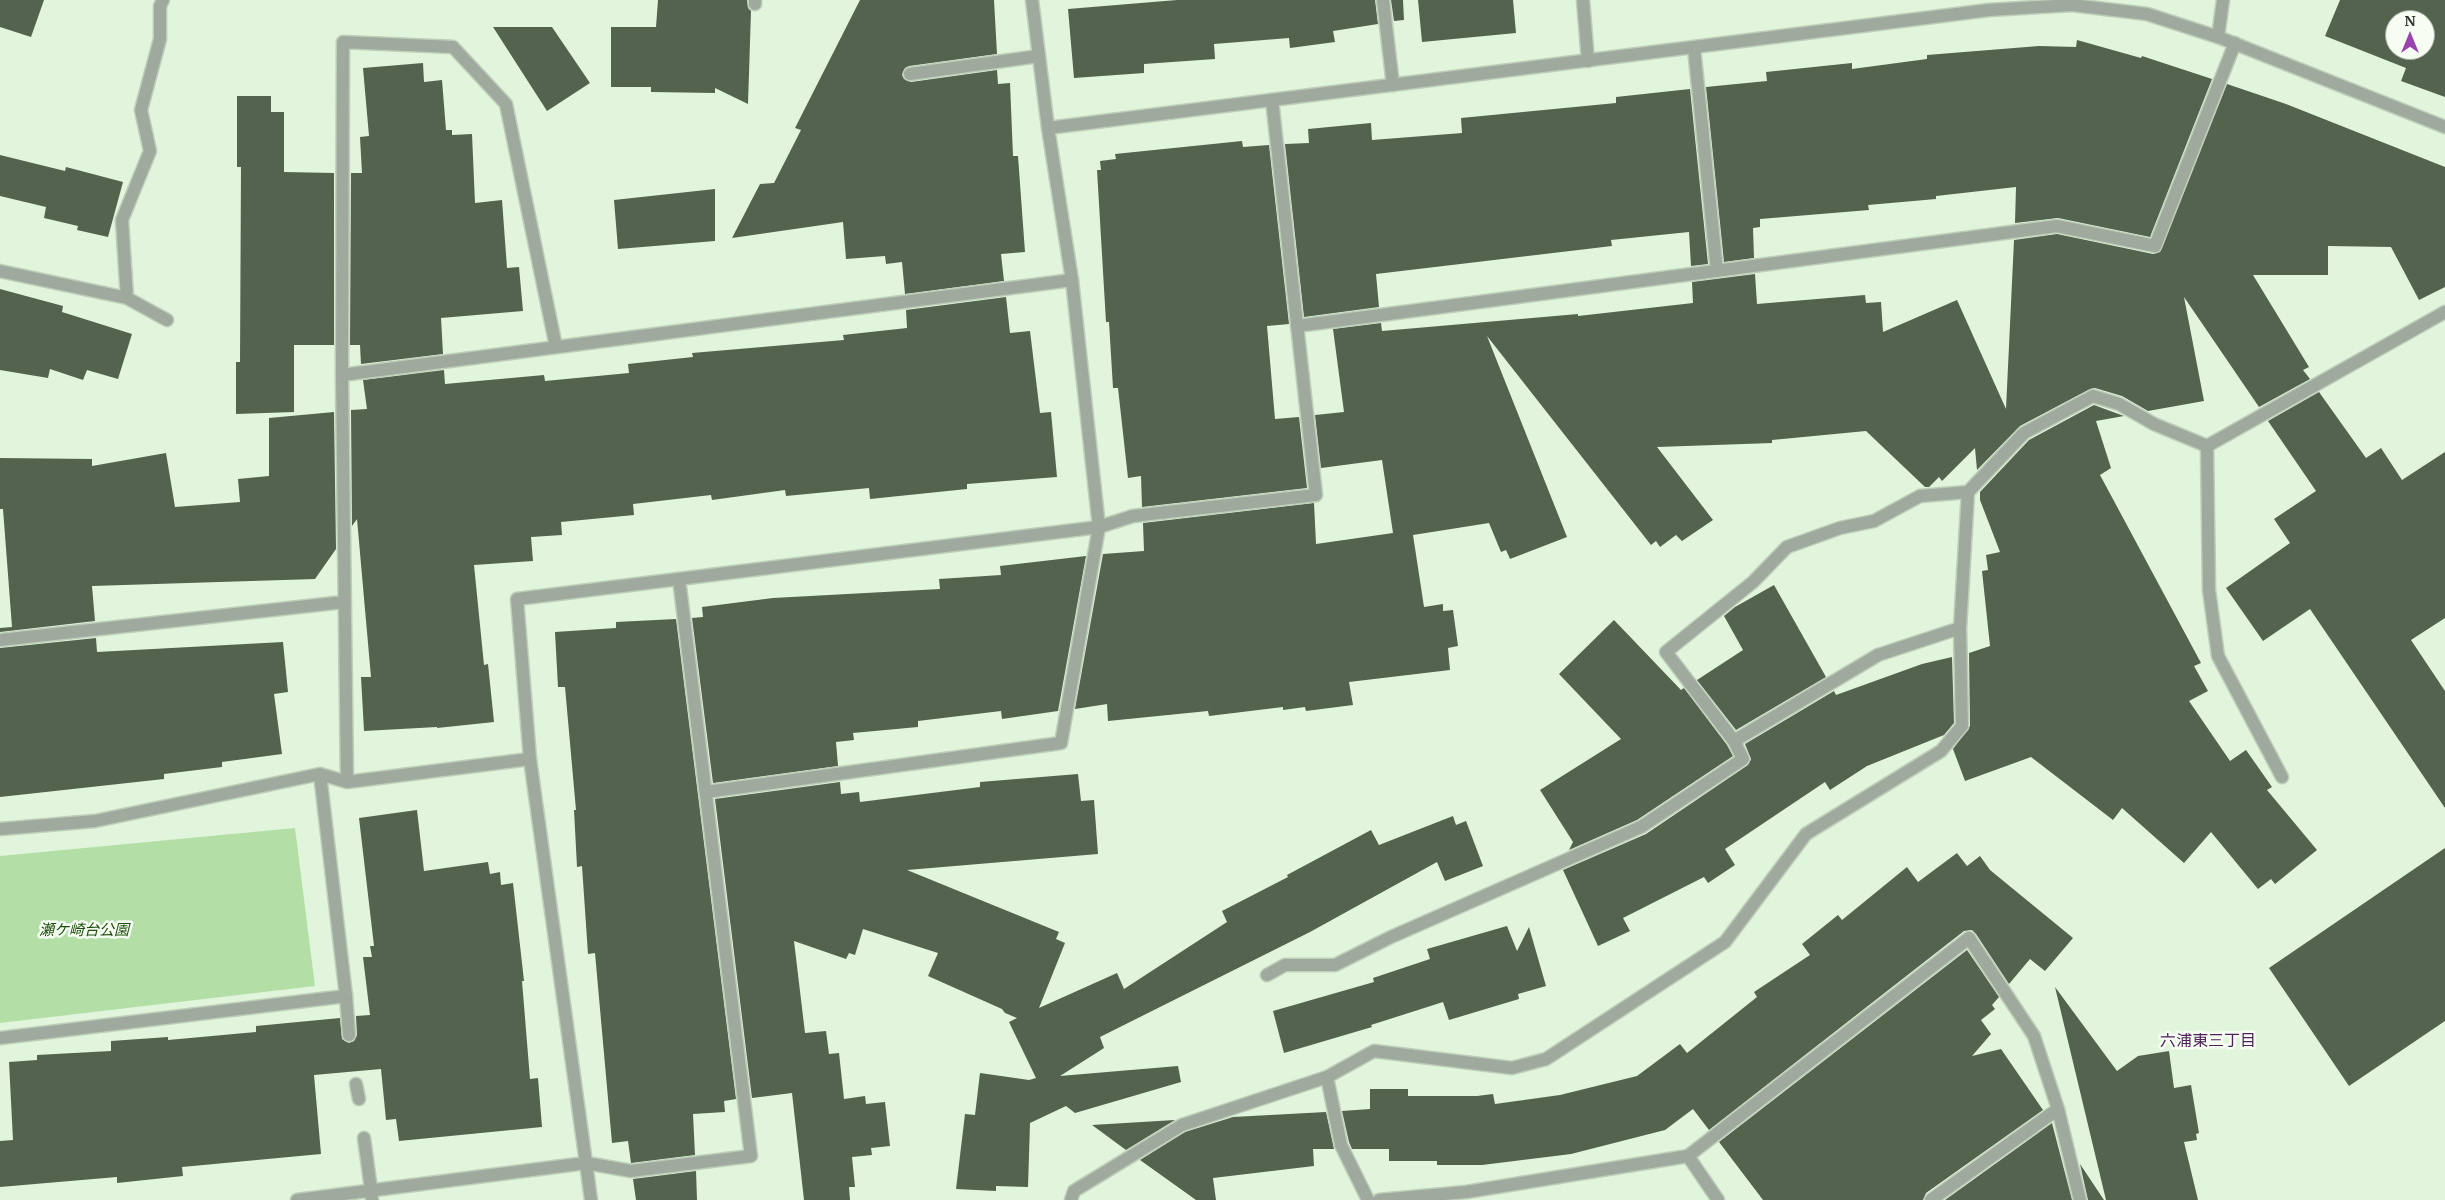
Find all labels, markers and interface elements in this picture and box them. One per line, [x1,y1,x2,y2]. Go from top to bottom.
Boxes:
north arrow [2385,10,2435,60]
text: N [2404,12,2416,30]
park label: 瀬ケ崎台公園 [39,922,129,940]
district label: 六浦東三丁目 [2160,1031,2256,1051]

